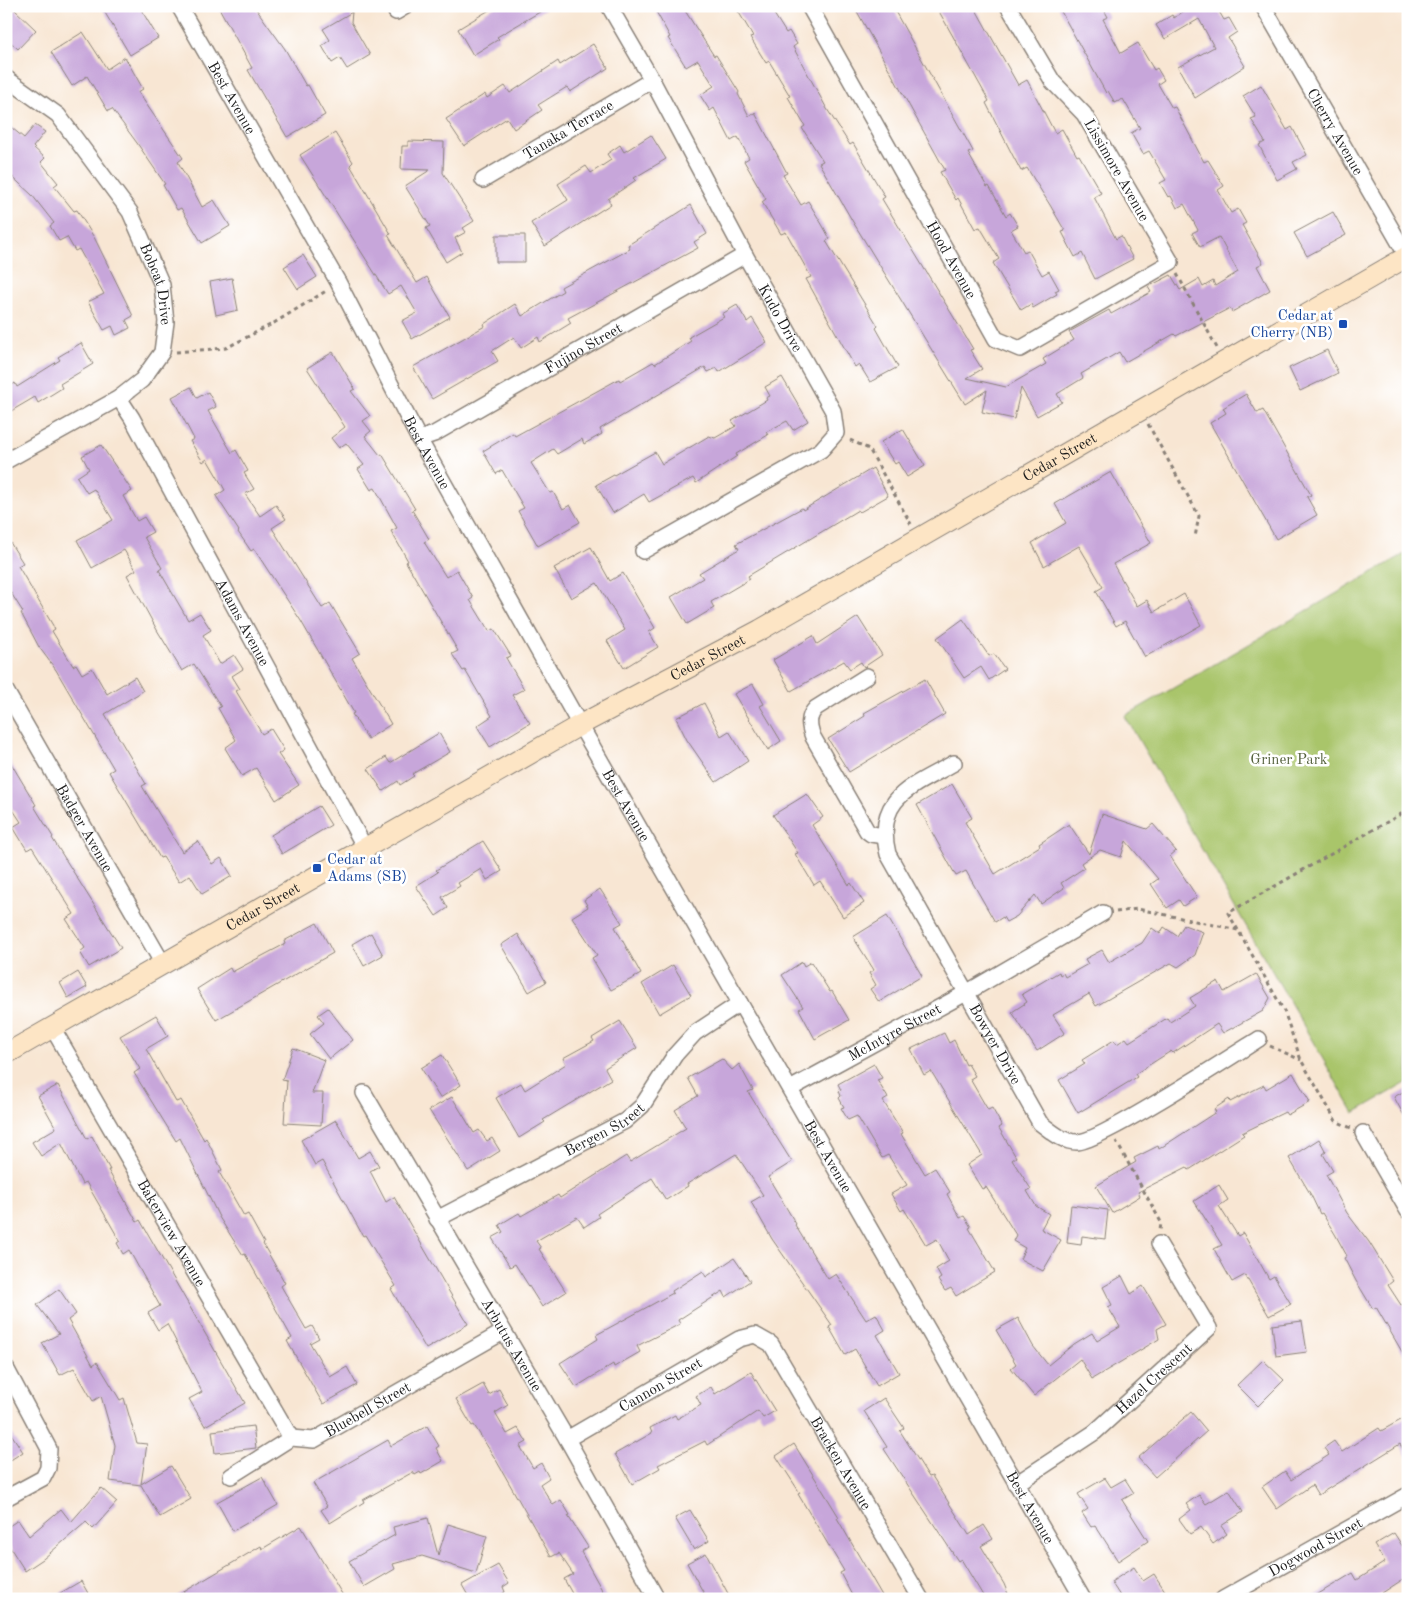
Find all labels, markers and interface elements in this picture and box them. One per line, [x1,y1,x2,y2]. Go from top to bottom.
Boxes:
street label: Best Avenue [204,60,257,137]
street label: Cherry Avenue [1303,86,1365,178]
street label: Tanaka Terrace [521,98,617,163]
street label: Lissimore Avenue [1080,117,1151,225]
street label: Hood Avenue [922,219,978,302]
street label: Bobcat Drive [136,242,172,326]
street label: Kudo Drive [754,282,804,355]
place label: Cedar at Cherry (NB) [1250,309,1333,341]
marker: Cedar at Cherry (NB) [1337,318,1349,330]
street label: Fujino Street [543,321,625,378]
street label: Best Avenue [400,414,452,493]
street label: Cedar Street [1021,431,1100,486]
street label: Adams Avenue [212,577,271,669]
street label: Cedar Street [668,633,748,685]
park label: Griner Park [1250,753,1328,768]
street label: Best Avenue [598,767,652,845]
street label: Badger Avenue [52,782,115,875]
place label: Cedar at Adams (SB) [327,853,407,885]
marker: Cedar at Adams (SB) [311,862,323,874]
street label: Cedar Street [224,881,303,935]
street label: McIntyre Street [846,1002,944,1065]
street label: Bowyer Drive [965,1002,1023,1088]
street label: Bergen Street [563,1101,648,1160]
street label: Best Avenue [800,1118,854,1196]
street label: Bakerview Avenue [133,1177,207,1290]
street label: Arbutus Avenue [477,1297,544,1395]
street label: Hazel Crescent [1114,1341,1196,1418]
street label: Cannon Street [617,1356,705,1416]
street label: Bluebell Street [323,1380,414,1441]
street label: Bracken Avenue [807,1415,873,1513]
street label: Best Avenue [1002,1469,1056,1547]
street label: Dogwood Street [1267,1516,1366,1581]

